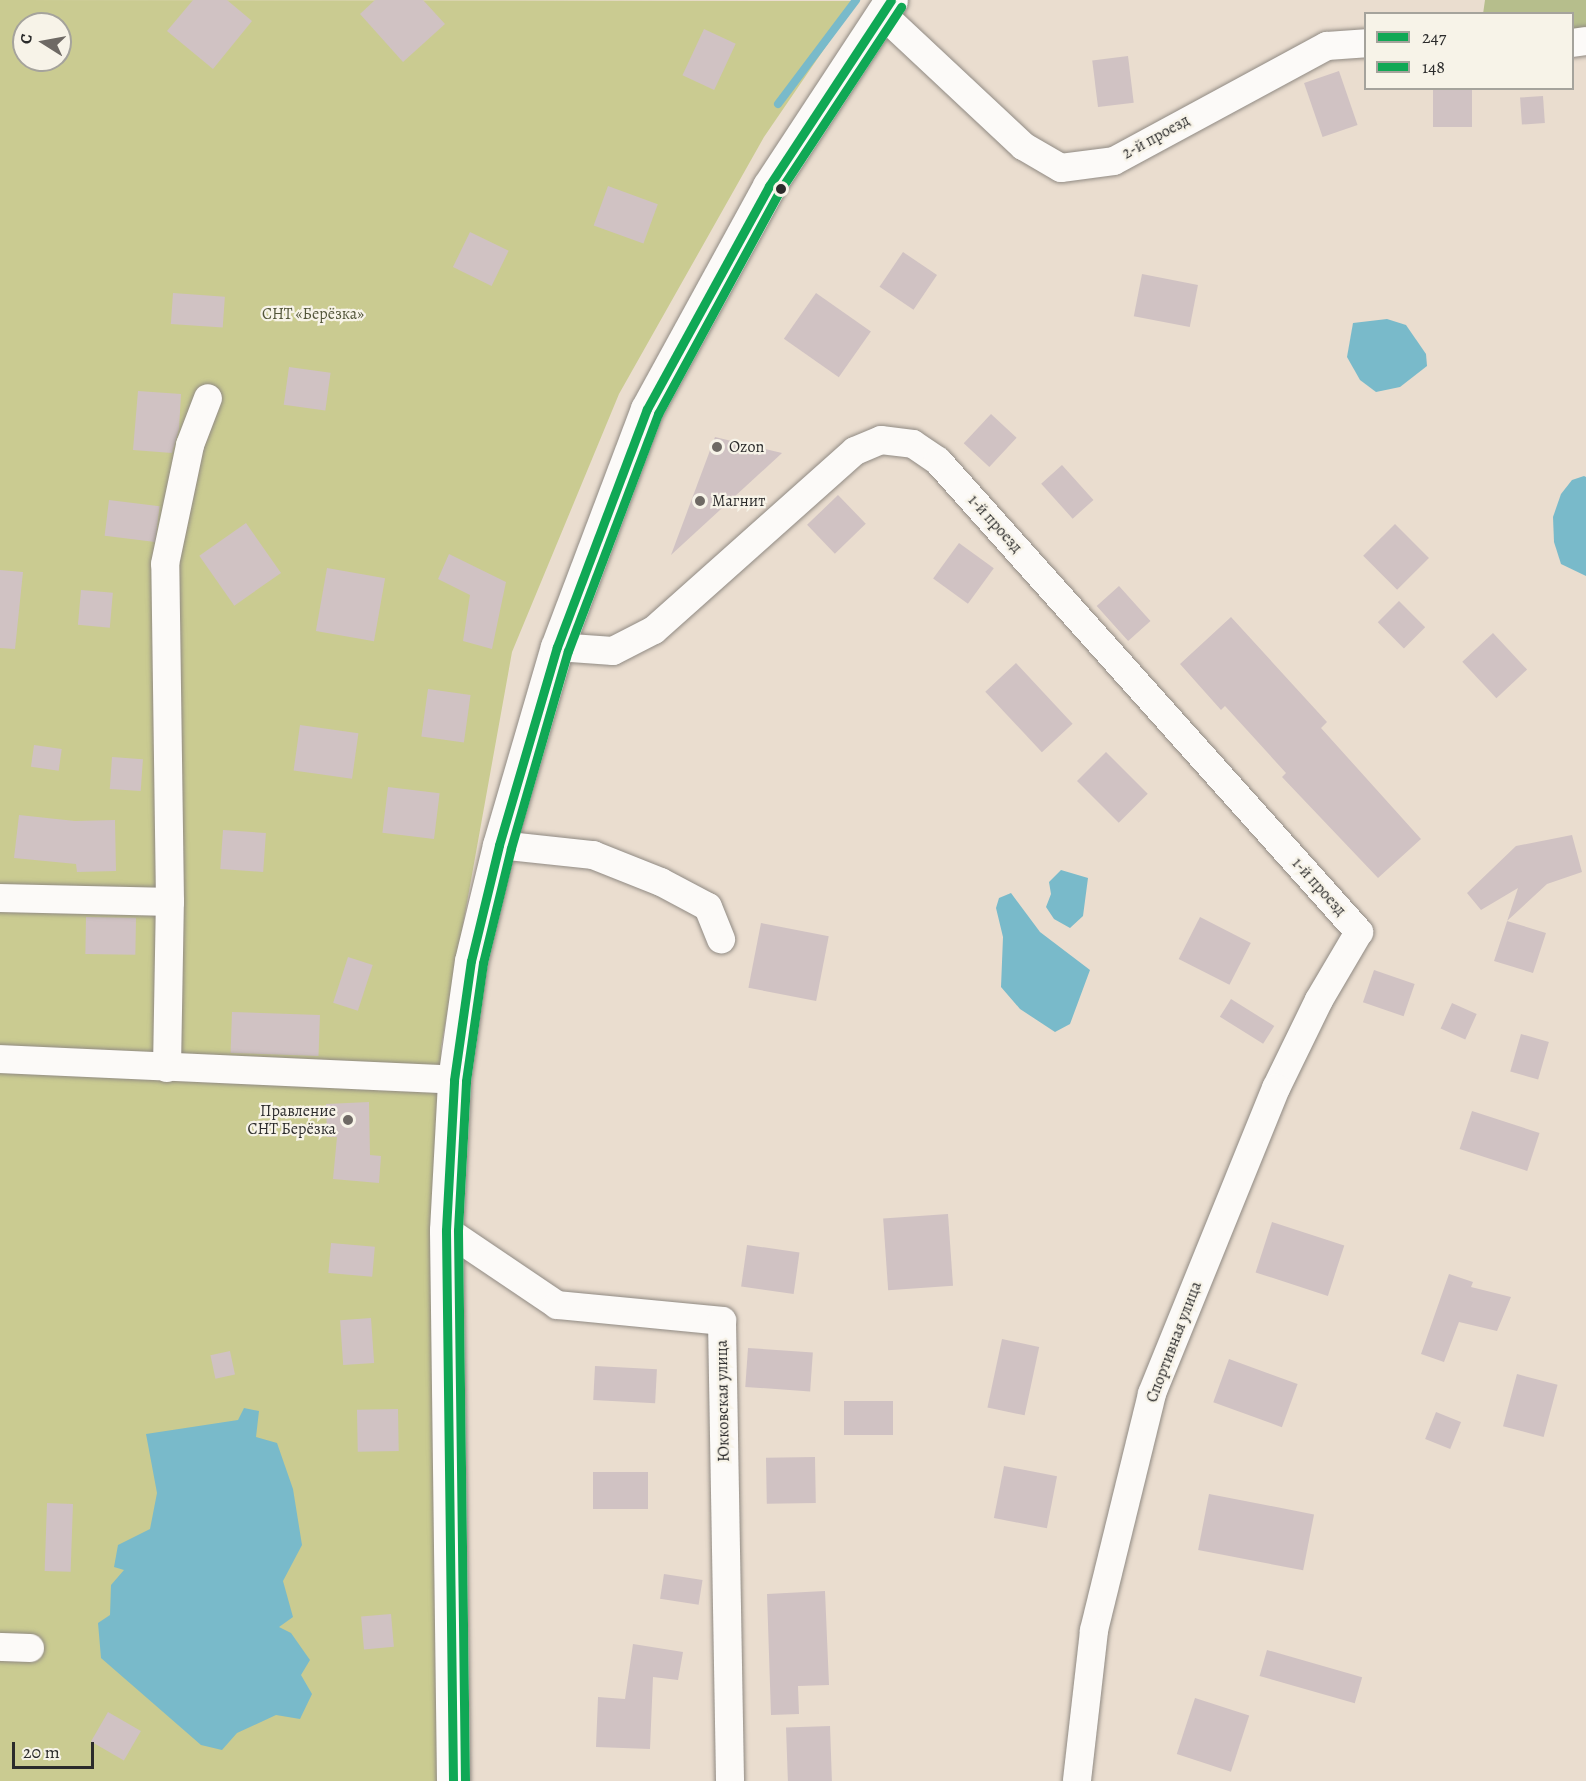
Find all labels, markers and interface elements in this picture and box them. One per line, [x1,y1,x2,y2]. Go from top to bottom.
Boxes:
north arrow [12,12,72,72]
legend [1364,12,1574,90]
text: 247 [1422,25,1446,49]
text: С [15,32,38,46]
text: 148 [1422,55,1445,79]
street label: 2-й проезд [1119,111,1193,163]
unlabelled marker [775,183,787,195]
park label: СНТ «Берёзка» [262,304,364,324]
place label: Ozon [729,437,764,457]
marker: Ozon [710,440,724,454]
place label: Магнит [712,491,765,511]
street label: 1-й проезд [964,491,1026,557]
marker: Магнит [693,494,707,508]
street label: 1-й проезд [1288,854,1350,920]
place label: Правление СНТ Берёзка [248,1101,336,1139]
marker: Правление СНТ Берёзка [341,1113,355,1127]
street label: Спортивная улица [1142,1279,1206,1405]
street label: Юкковская улица [712,1340,734,1462]
scale bar [15,1730,98,1768]
text: 20 m [23,1740,60,1764]

